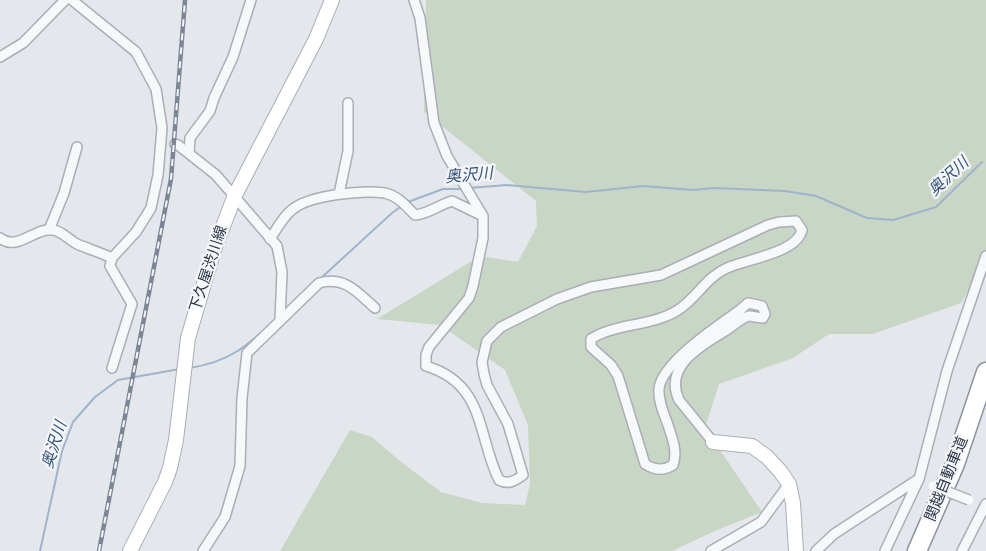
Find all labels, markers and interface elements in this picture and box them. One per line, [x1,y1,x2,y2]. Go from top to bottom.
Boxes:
water label: 奥沢川 [925,154,973,200]
water label: 奥沢川 [444,164,494,188]
street label: 下久屋渋川線 [187,223,231,315]
water label: 奥沢川 [38,419,72,471]
street label: 関越自動車道 [922,434,972,524]

